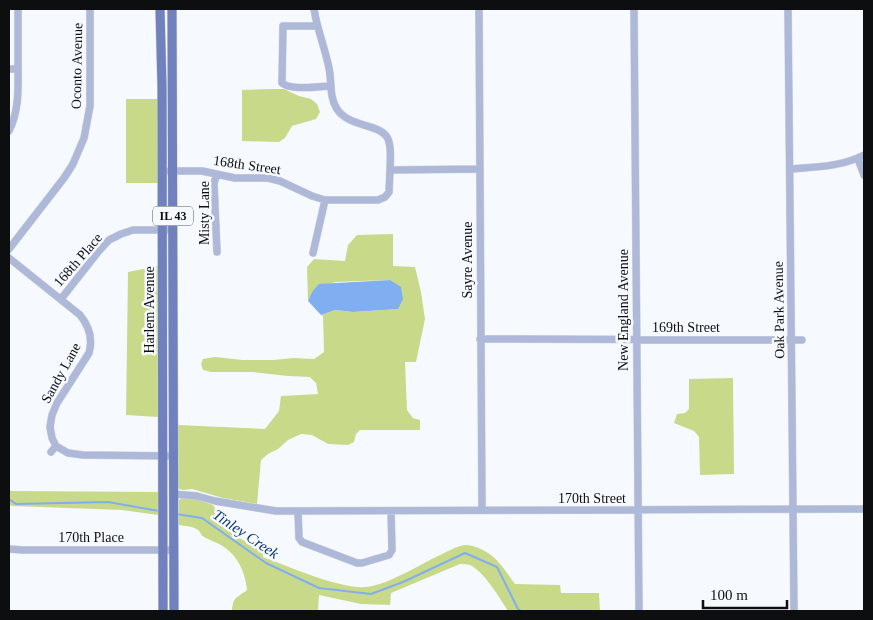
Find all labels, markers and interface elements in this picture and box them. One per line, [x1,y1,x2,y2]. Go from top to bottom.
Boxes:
street label: Oconto Avenue [69,23,85,109]
street label: 168th Street [212,153,282,177]
street label: Misty Lane [197,181,212,245]
road number: IL 43 [153,207,193,226]
street label: Sayre Avenue [460,221,475,299]
street label: 168th Place [51,230,105,290]
street label: New England Avenue [616,249,631,371]
street label: Oak Park Avenue [771,261,787,359]
street label: Harlem Avenue [142,266,157,354]
street label: 169th Street [652,320,720,335]
street label: Sandy Lane [38,340,84,406]
street label: 170th Street [558,491,626,506]
water label: Tinley Creek [210,506,282,562]
street label: 170th Place [58,530,124,545]
scale bar [703,578,787,610]
text: 100 m [710,587,748,603]

